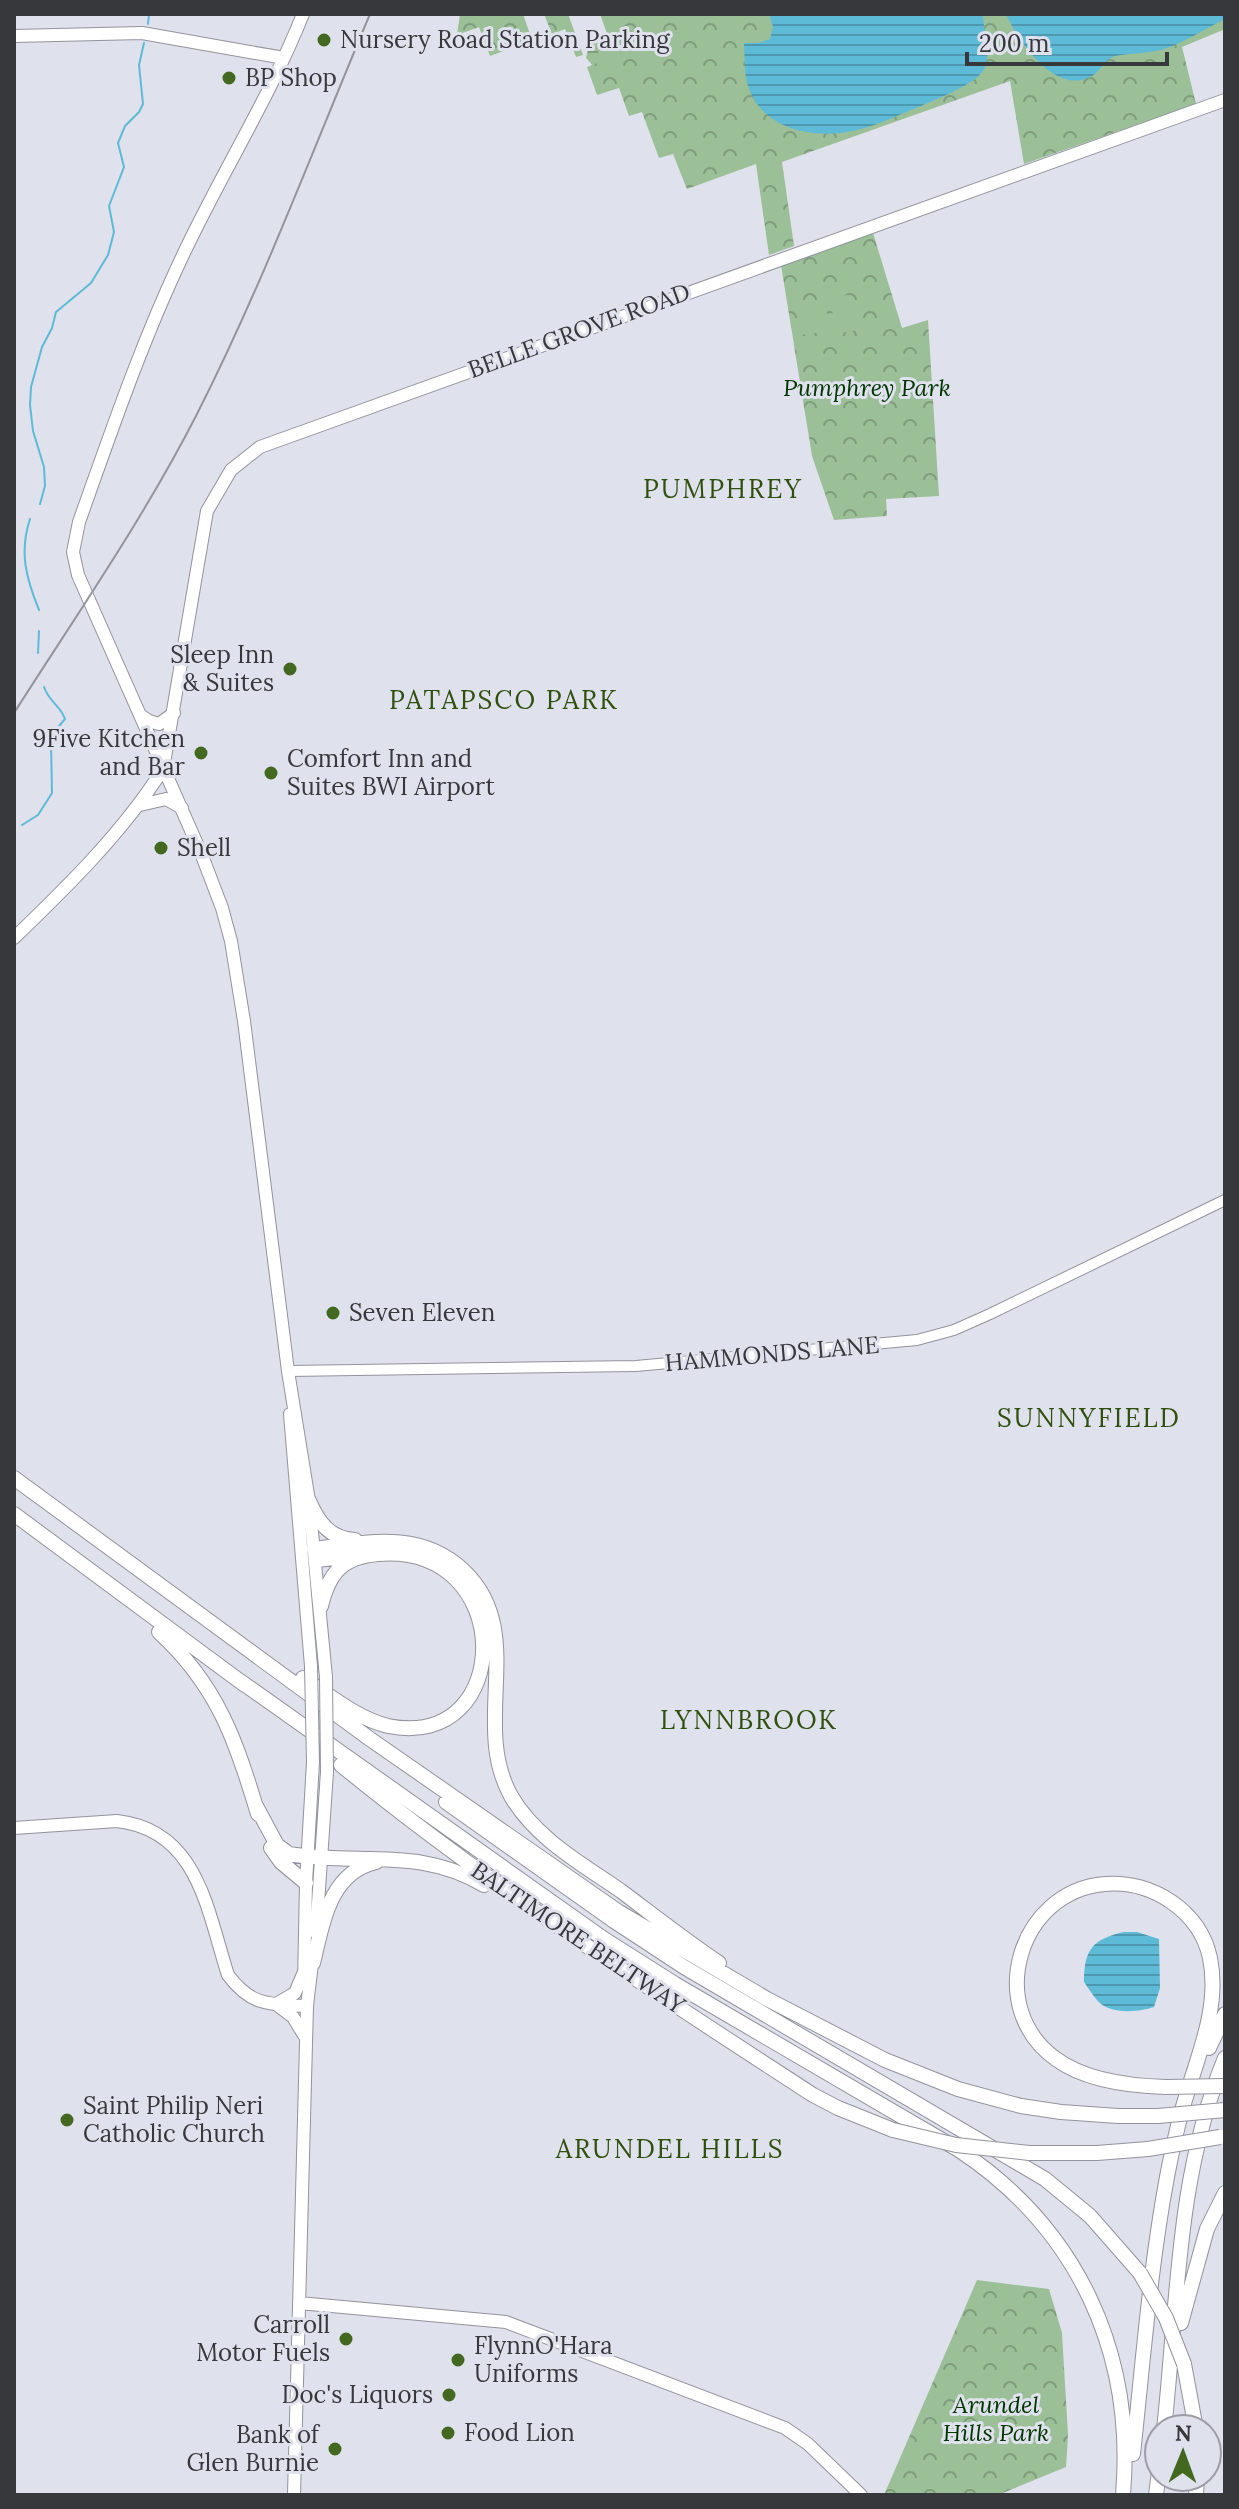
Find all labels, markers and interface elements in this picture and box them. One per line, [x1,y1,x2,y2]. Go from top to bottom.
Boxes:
scale bar [967,16,1167,66]
place label: Nursery Road Station Parking [340,24,670,55]
text: 200 m [979,28,1049,59]
marker: Nursery Road Station Parking [315,31,333,49]
place label: BP Shop [245,62,337,93]
marker: BP Shop [220,69,238,87]
street label: BELLE GROVE ROAD [463,276,694,385]
park label: Pumphrey Park [783,372,951,403]
district label: PUMPHREY [643,472,803,505]
place label: Sleep Inn & Suites [170,639,274,698]
marker: Sleep Inn & Suites [281,660,299,678]
district label: PATAPSCO PARK [389,683,619,716]
place label: 9Five Kitchen and Bar [33,723,186,782]
place label: Comfort Inn and Suites BWI Airport [287,743,495,802]
marker: 9Five Kitchen and Bar [192,744,210,762]
marker: Comfort Inn and Suites BWI Airport [262,764,280,782]
place label: Shell [177,832,231,863]
marker: Shell [152,839,170,857]
place label: Seven Eleven [349,1297,495,1328]
marker: Seven Eleven [324,1304,342,1322]
street label: HAMMONDS LANE [663,1329,880,1378]
district label: SUNNYFIELD [997,1401,1181,1434]
district label: LYNNBROOK [660,1703,838,1736]
street label: BALTIMORE BELTWAY [465,1854,692,2021]
place label: Saint Philip Neri Catholic Church [83,2090,265,2149]
marker: Saint Philip Neri Catholic Church [58,2111,76,2129]
district label: ARUNDEL HILLS [555,2132,784,2165]
place label: Carroll Motor Fuels [196,2309,330,2368]
marker: Carroll Motor Fuels [337,2330,355,2348]
place label: FlynnO'Hara Uniforms [474,2330,613,2389]
marker: FlynnO'Hara Uniforms [449,2351,467,2369]
place label: Doc's Liquors [282,2379,433,2410]
marker: Doc's Liquors [440,2386,458,2404]
park label: Arundel Hills Park [943,2389,1049,2448]
north arrow [1143,2413,1223,2493]
place label: Food Lion [464,2417,575,2448]
place label: Bank of Glen Burnie [187,2419,321,2478]
text: N [1175,2419,1192,2447]
marker: Food Lion [439,2424,457,2442]
marker: Bank of Glen Burnie [326,2440,344,2458]

